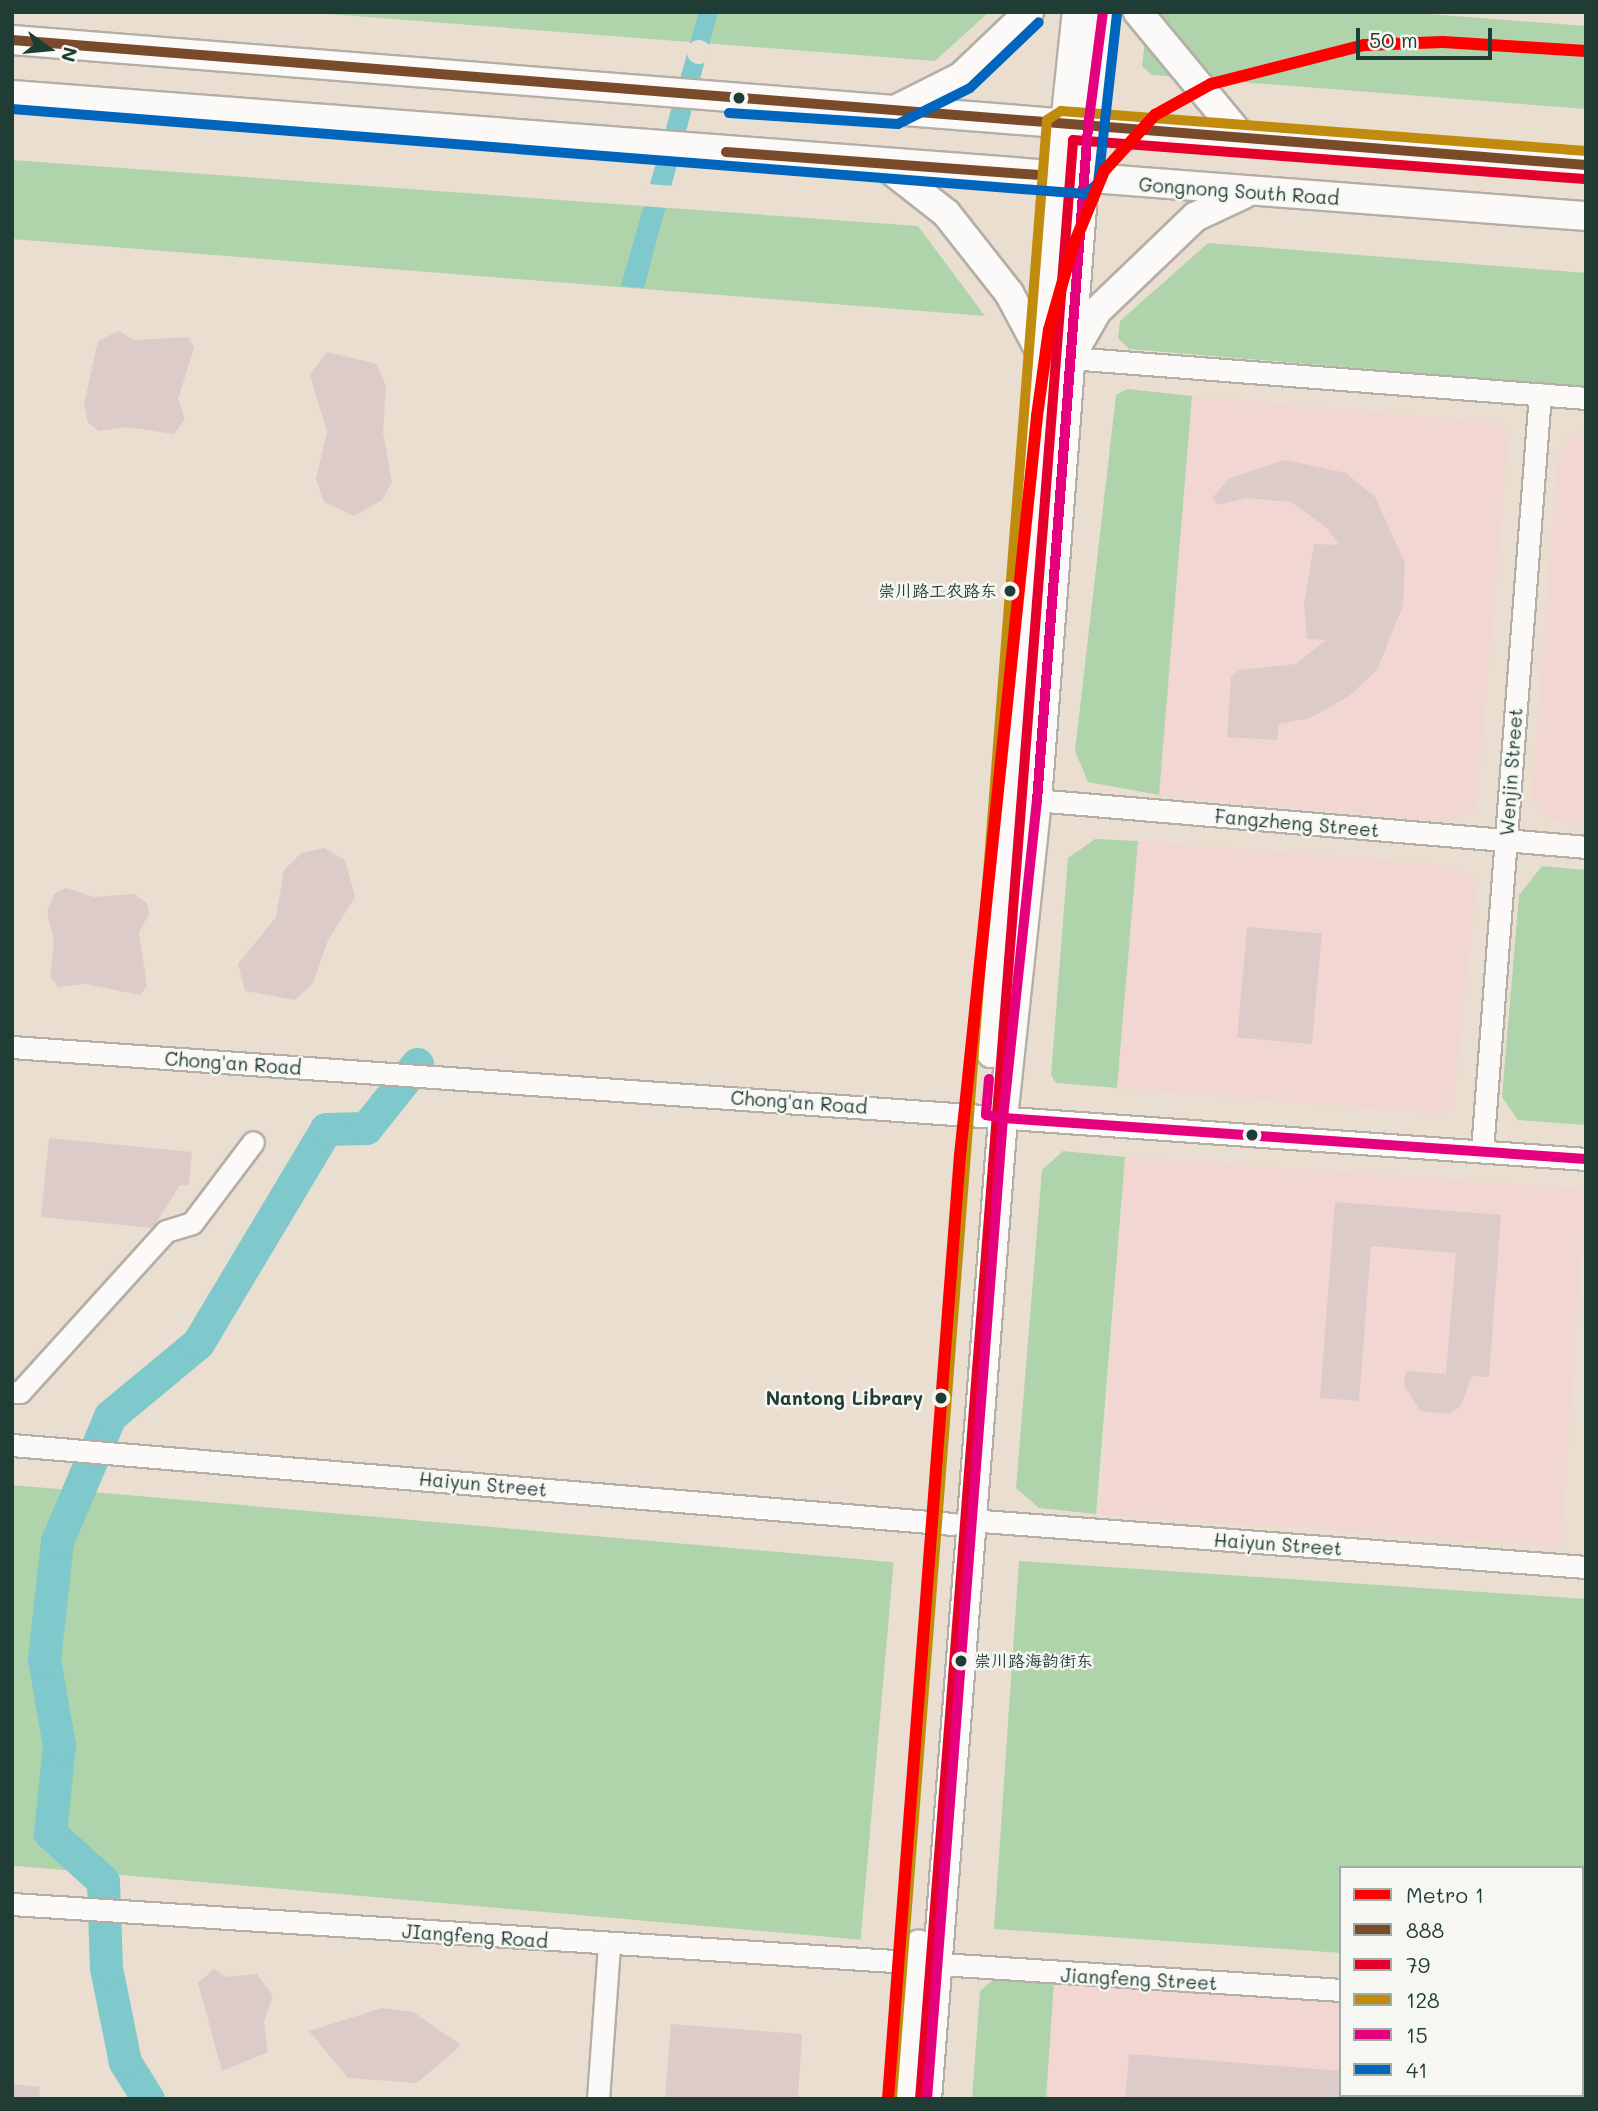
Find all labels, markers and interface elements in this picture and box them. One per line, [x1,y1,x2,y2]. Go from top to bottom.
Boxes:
north arrow [14,14,84,84]
scale bar [1360,14,1496,58]
text: 50 m [1369,26,1418,53]
text: N [56,44,84,65]
unlabelled marker [732,91,746,105]
street label: Gongnong South Road [1138,173,1340,209]
place label: 崇川路工农路东 [878,581,997,601]
marker: 崇川路工农路东 [1003,584,1017,598]
street label: Wenjin Street [1495,707,1527,837]
street label: Fangzheng Street [1214,804,1380,842]
street label: Chong'an Road [164,1047,302,1079]
street label: Chong'an Road [730,1086,868,1118]
unlabelled marker [1245,1128,1259,1142]
marker: Nantong Library [929,1386,953,1410]
place label: Nantong Library [766,1387,923,1409]
street label: Haiyun Street [418,1467,548,1501]
street label: Haiyun Street [1213,1528,1343,1560]
place label: 崇川路海韵街东 [974,1651,1093,1671]
marker: 崇川路海韵街东 [954,1654,968,1668]
legend [1339,1866,1584,2097]
text: Metro 1 [1406,1881,1484,1908]
text: 888 [1406,1916,1444,1943]
street label: JIangfeng Road [401,1920,549,1952]
text: 79 [1406,1951,1430,1978]
street label: Jiangfeng Street [1060,1964,1218,1994]
text: 128 [1406,1986,1440,2013]
text: 15 [1406,2021,1428,2048]
text: 41 [1406,2056,1428,2083]

